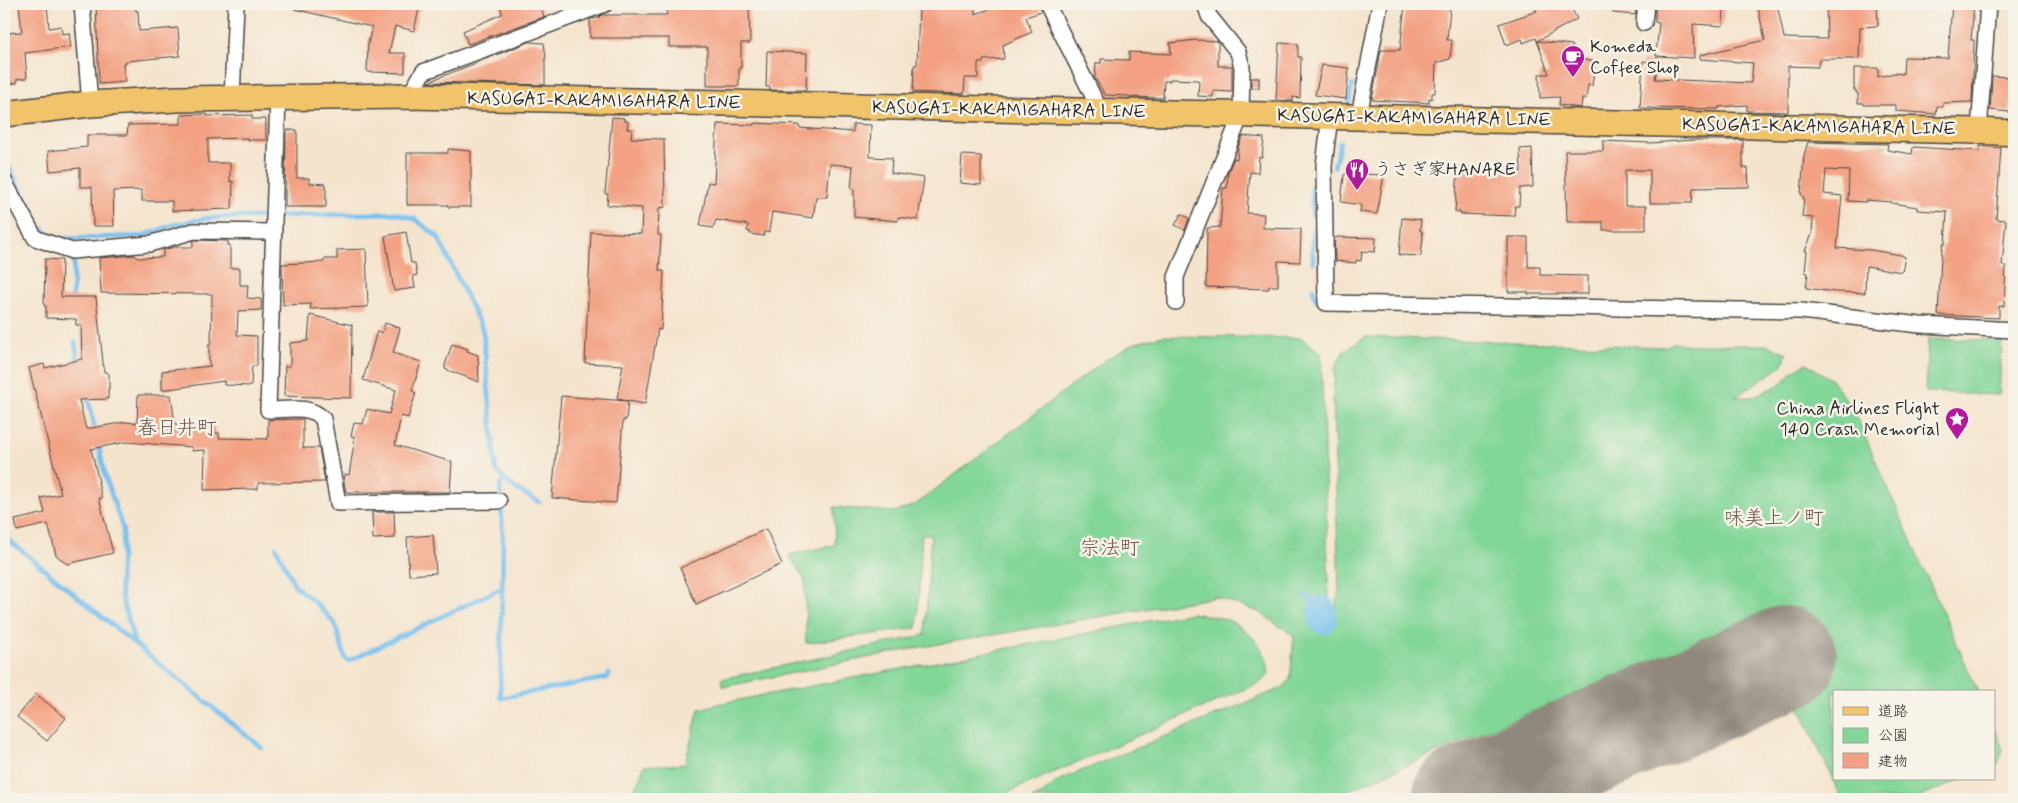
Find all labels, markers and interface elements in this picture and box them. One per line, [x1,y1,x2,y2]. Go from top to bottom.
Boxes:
place label: Komeda Coffee Shop [1590,35,1680,80]
cafe icon: Komeda Coffee Shop [1560,44,1586,78]
street label: KASUGAI-KAKAMIGAHARA LINE [467,87,741,115]
street label: KASUGAI-KAKAMIGAHARA LINE [872,96,1146,124]
street label: KASUGAI-KAKAMIGAHARA LINE [1277,104,1551,132]
street label: KASUGAI-KAKAMIGAHARA LINE [1682,113,1956,141]
restaurant icon: うさぎ家HANARE [1344,157,1370,191]
place label: うさぎ家HANARE [1374,158,1516,182]
place label: China Airlines Flight 140 Crash Memorial [1776,397,1940,442]
place icon: China Airlines Flight 140 Crash Memorial [1944,406,1970,440]
district label: 春日井町 [137,415,217,442]
district label: 味美上ノ町 [1724,505,1824,532]
district label: 宗法町 [1080,535,1140,562]
legend [1833,690,1996,780]
text: 道路 [1878,702,1908,722]
text: 公園 [1878,726,1908,746]
text: 建物 [1878,752,1908,772]

